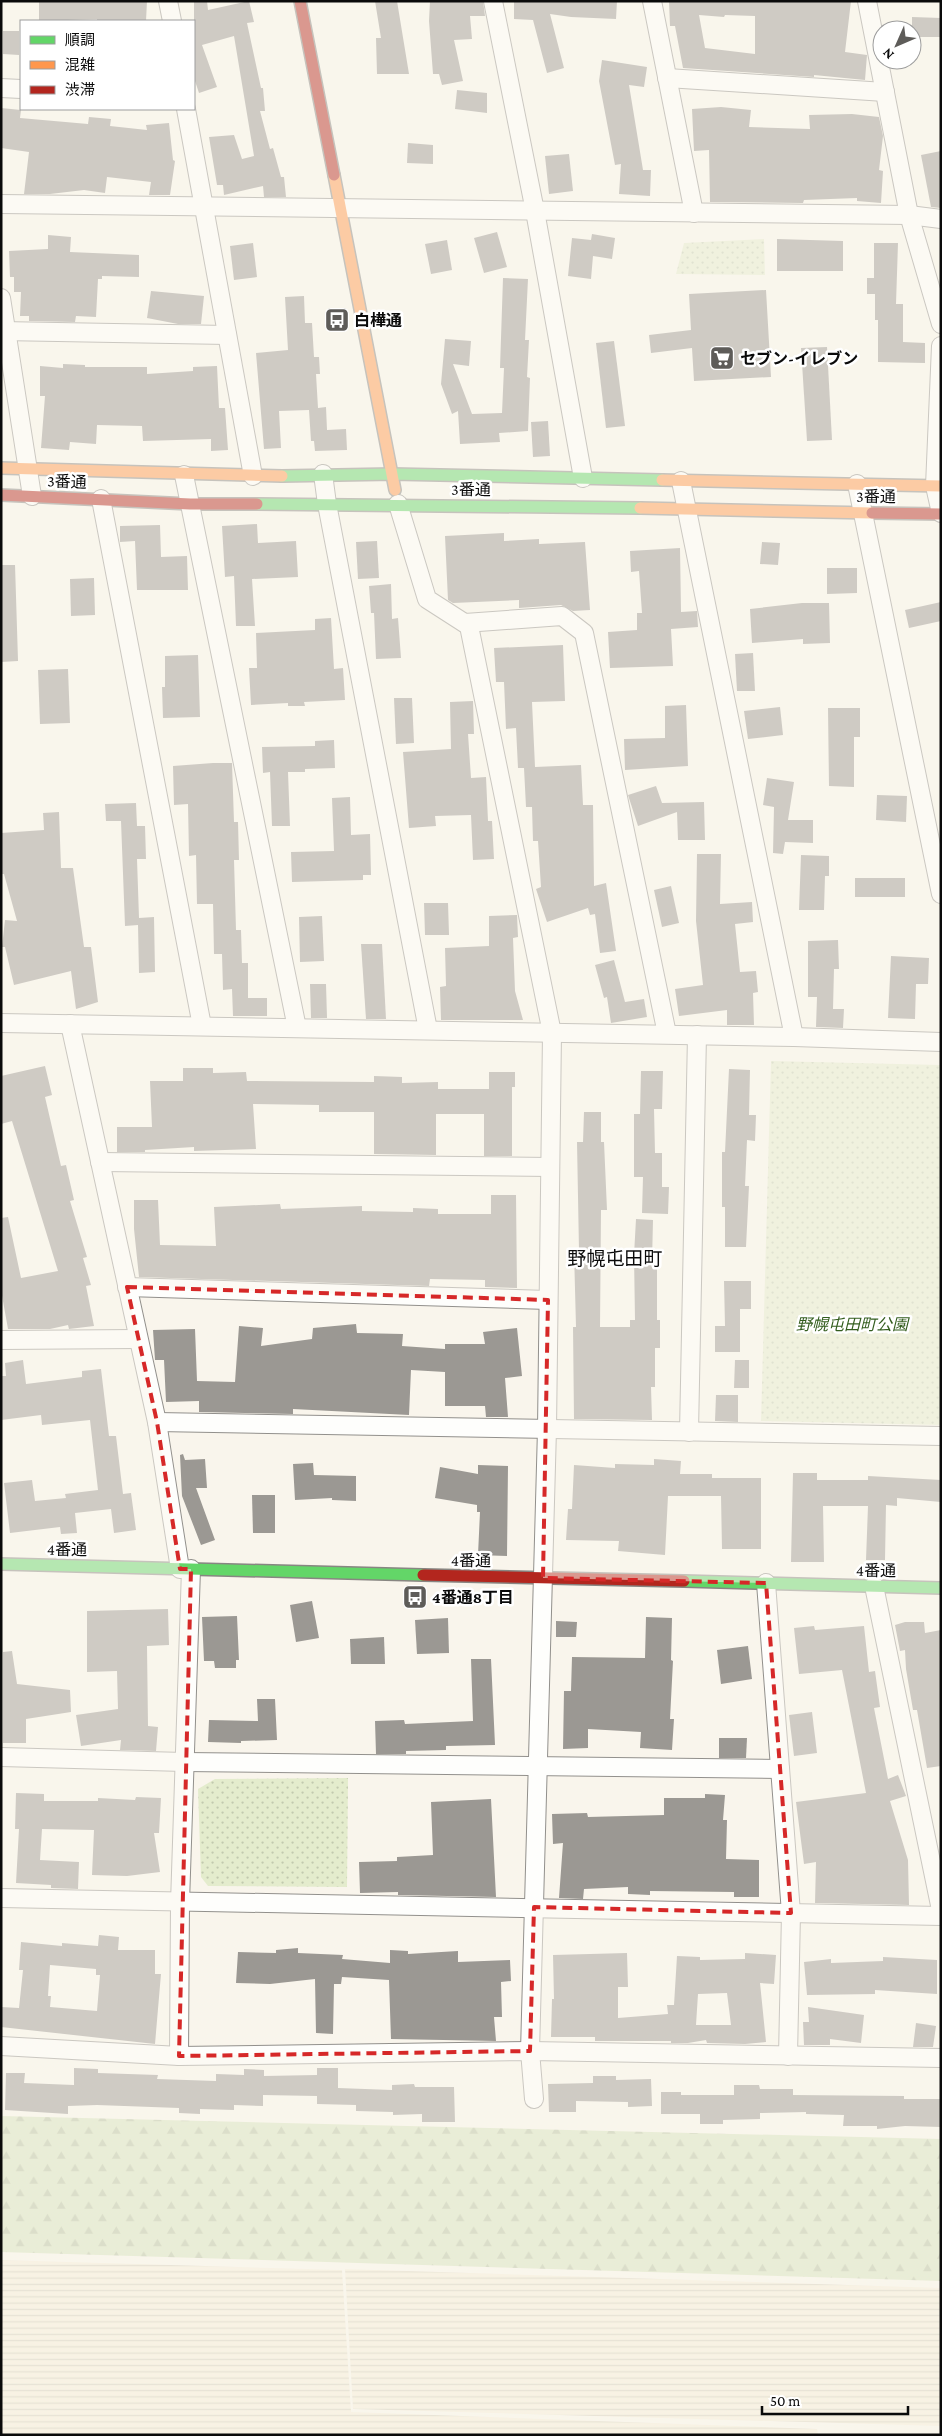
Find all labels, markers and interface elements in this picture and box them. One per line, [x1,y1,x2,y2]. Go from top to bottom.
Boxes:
legend [20,20,195,110]
north arrow [872,20,922,70]
text: 順調 [65,32,95,48]
text: N [878,45,897,63]
text: 混雑 [65,57,95,73]
text: 渋滞 [65,82,95,98]
bus stop icon: 白樺通 [324,307,350,333]
place label: 白樺通 [354,312,402,329]
supermarket icon: セブン-イレブン [709,345,735,371]
place label: セブン-イレブン [740,350,858,367]
street label: 3番通 [47,472,87,491]
street label: 3番通 [451,481,491,498]
street label: 3番通 [856,488,896,505]
district label: 野幌屯田町 [567,1248,663,1269]
park label: 野幌屯田町公園 [796,1316,910,1333]
street label: 4番通 [47,1541,87,1558]
street label: 4番通 [451,1552,491,1569]
street label: 4番通 [856,1562,896,1579]
bus stop icon: 4番通8丁目 [402,1584,428,1610]
place label: 4番通8丁目 [432,1589,514,1606]
scale bar [762,2384,908,2416]
text: 50 m [770,2393,800,2409]

